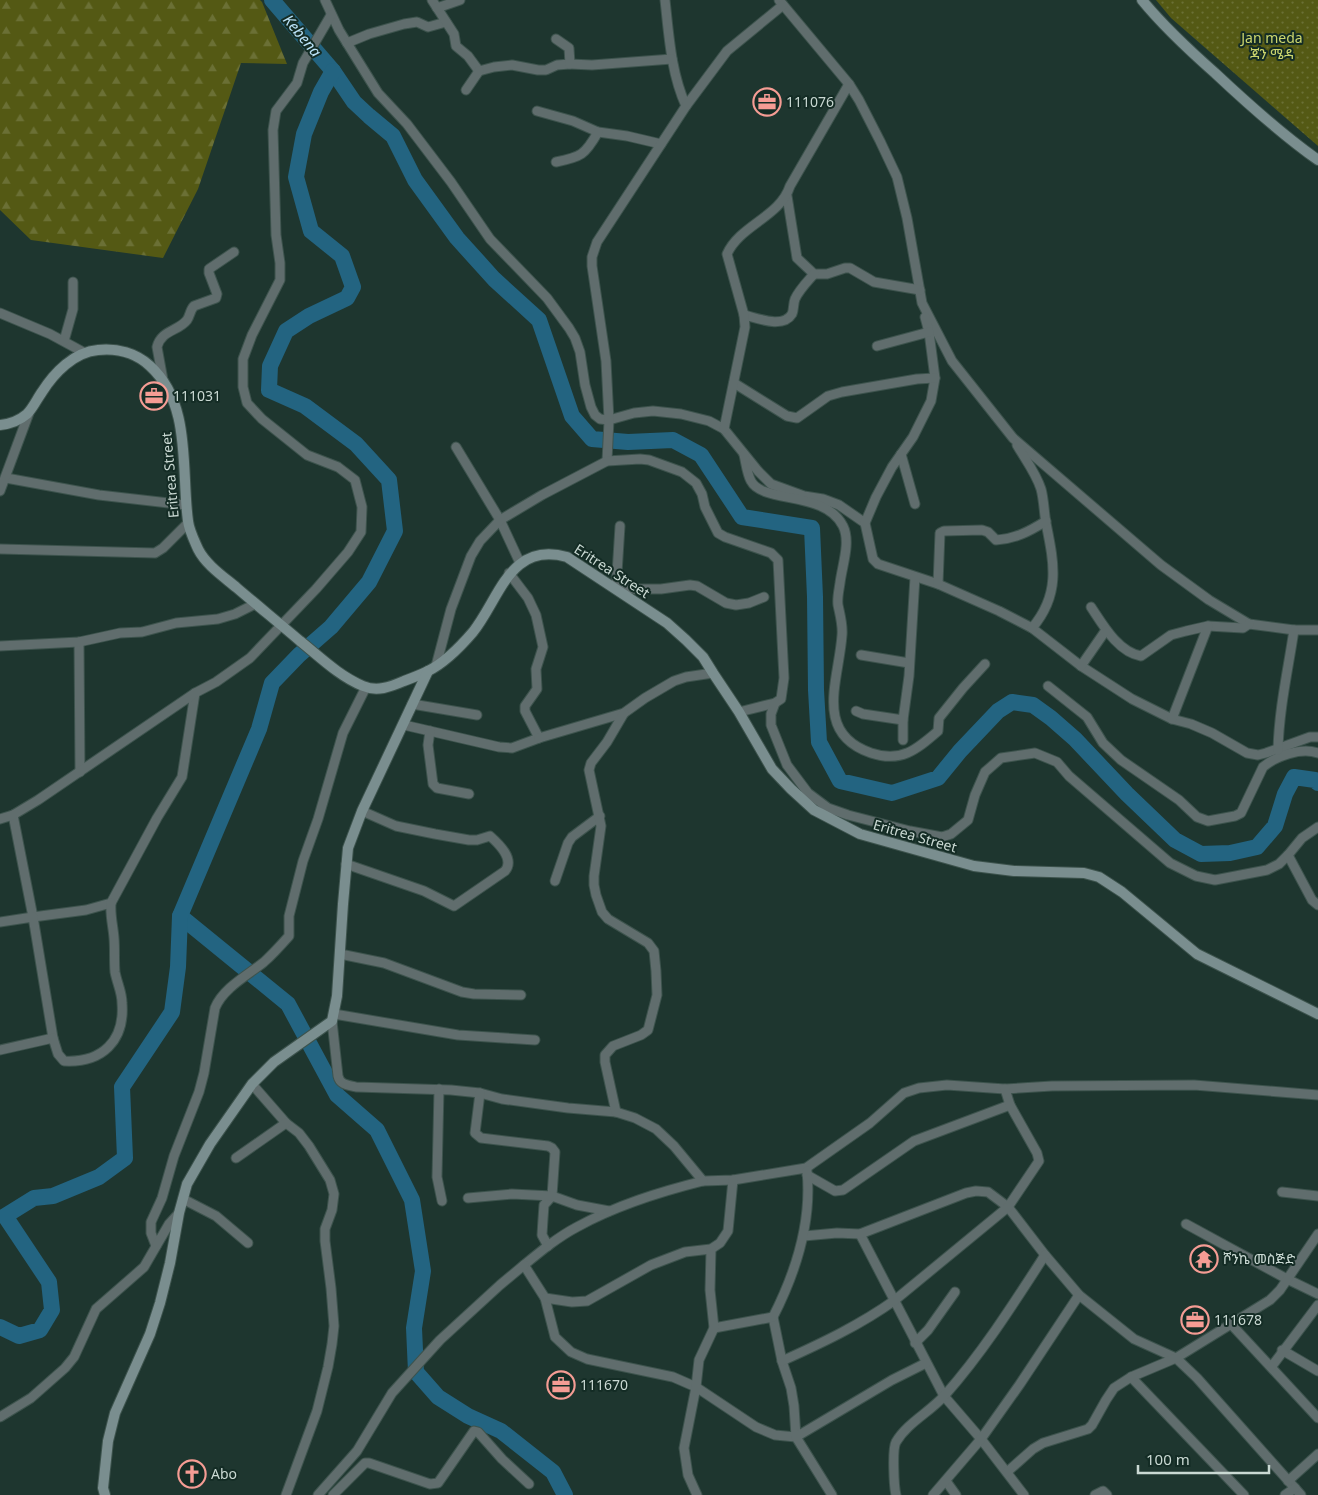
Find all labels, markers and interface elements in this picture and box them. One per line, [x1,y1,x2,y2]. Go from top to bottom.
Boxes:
water label: Kebena [279,10,327,61]
park label: Jan meda ጃን ሜዳ [1239,28,1303,63]
office icon: 111076 [752,87,782,117]
place label: 111076 [786,92,834,111]
office icon: 111031 [139,381,169,411]
place label: 111031 [173,386,221,405]
street label: Eritrea Street [156,431,183,519]
street label: Eritrea Street [571,539,654,602]
street label: Eritrea Street [871,815,959,857]
temple icon: ሾንኬ መስጅድ [1189,1244,1219,1274]
place label: ሾንኬ መስጅድ [1223,1249,1295,1268]
office icon: 111678 [1180,1305,1210,1335]
place label: 111678 [1214,1310,1262,1329]
office icon: 111670 [546,1370,576,1400]
place label: 111670 [580,1375,628,1394]
scale bar [1138,1442,1269,1474]
text: 100 m [1146,1449,1190,1469]
church icon: Abo [177,1459,207,1489]
place label: Abo [211,1464,237,1483]

